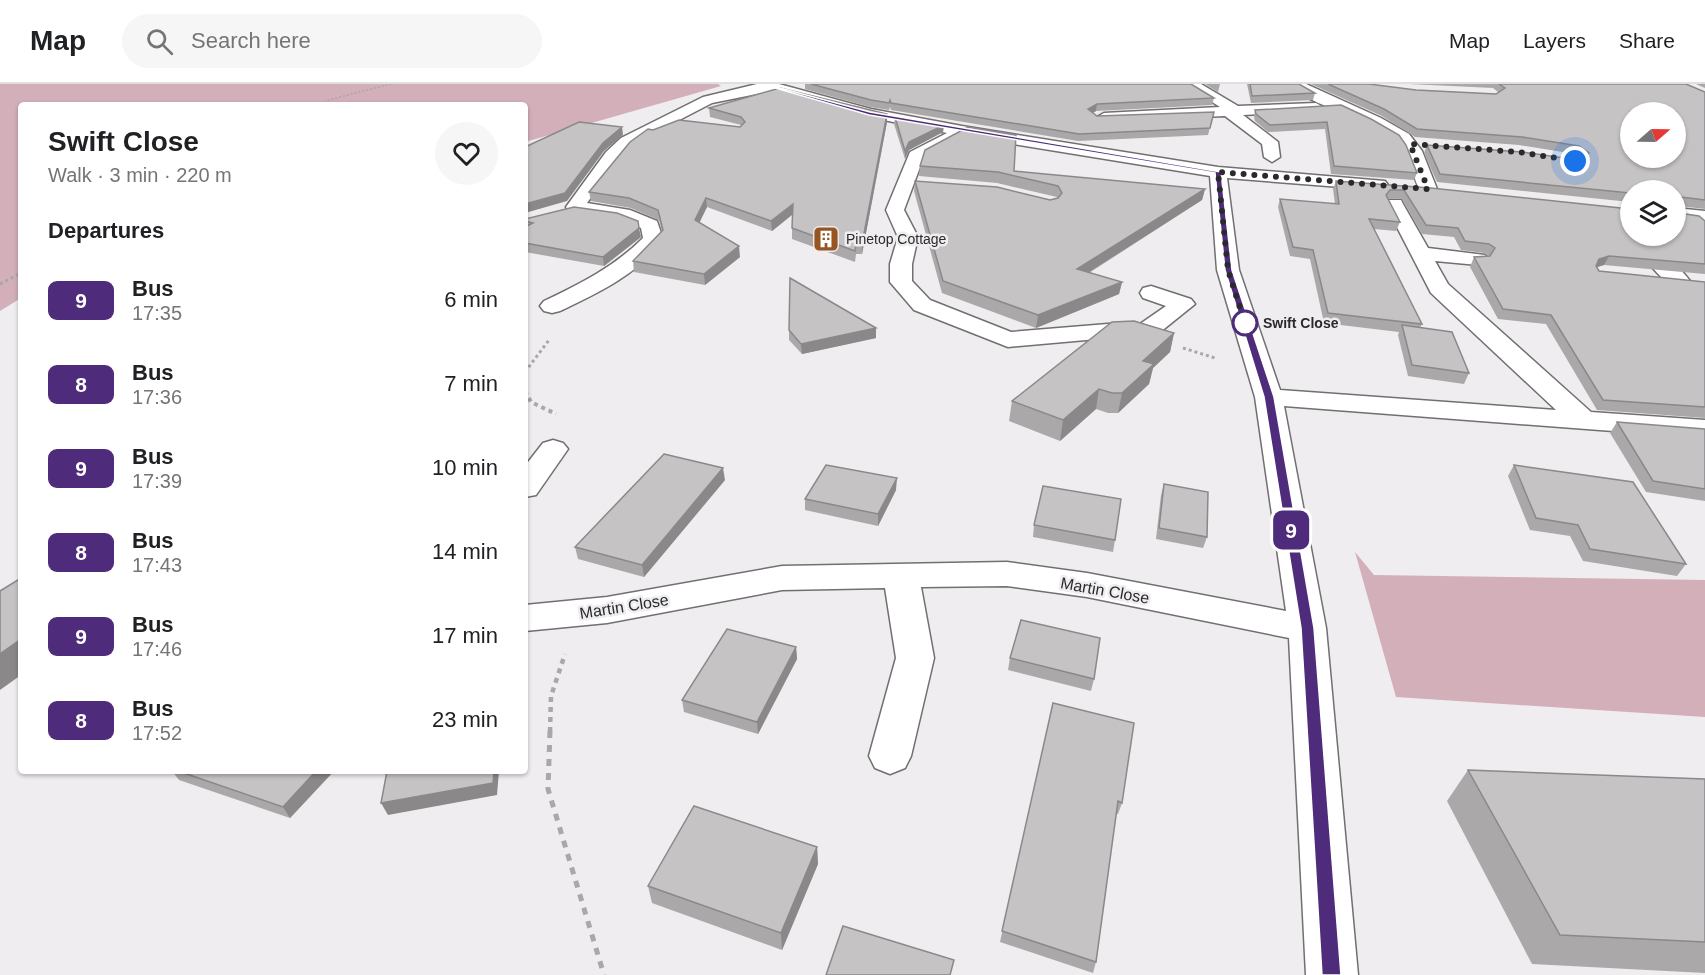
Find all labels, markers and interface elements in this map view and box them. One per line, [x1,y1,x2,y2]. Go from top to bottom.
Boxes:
search box [122,14,542,68]
text: Map [30,25,86,56]
icon: search [143,25,176,58]
text: Search here [191,28,311,53]
text: Map [1449,29,1490,52]
text: Layers [1523,29,1586,52]
text: Share [1619,29,1675,52]
north arrow [1620,102,1686,168]
map controls [1620,102,1686,246]
button: heart [435,122,498,185]
text: Swift Close [48,126,199,157]
your location [1560,146,1590,176]
text: Walk · 3 min · 220 m [48,164,232,186]
button: layers [1620,180,1686,246]
text: Departures [48,218,164,243]
building icon: Pinetop Cottage [811,224,841,254]
place label: Pinetop Cottage [846,231,947,247]
text: Bus [132,276,174,301]
text: 6 min [444,287,498,312]
text: 9 [75,289,87,312]
text: 17:35 [132,302,182,324]
marker: Swift Close [1232,310,1258,336]
place label: Swift Close [1263,315,1339,331]
text: Bus [132,360,174,385]
text: 7 min [444,371,498,396]
text: 8 [75,373,87,396]
text: 17:36 [132,386,182,408]
text: Bus [132,444,174,469]
text: 10 min [432,455,498,480]
text: 9 [75,457,87,480]
text: 17:39 [132,470,182,492]
line badge: 9 [1272,510,1310,550]
text: 9 [1285,519,1297,542]
text: Bus [132,528,174,553]
text: 14 min [432,539,498,564]
text: 8 [75,541,87,564]
text: 17:43 [132,554,182,576]
street label: Martin Close [1059,574,1151,607]
street label: Martin Close [578,591,670,622]
text: Bus [132,612,174,637]
text: 17 min [432,623,498,648]
text: 9 [75,625,87,648]
text: 17:46 [132,638,182,660]
text: Bus [132,696,174,721]
text: 23 min [432,707,498,732]
text: 8 [75,709,87,732]
text: 17:52 [132,722,182,744]

